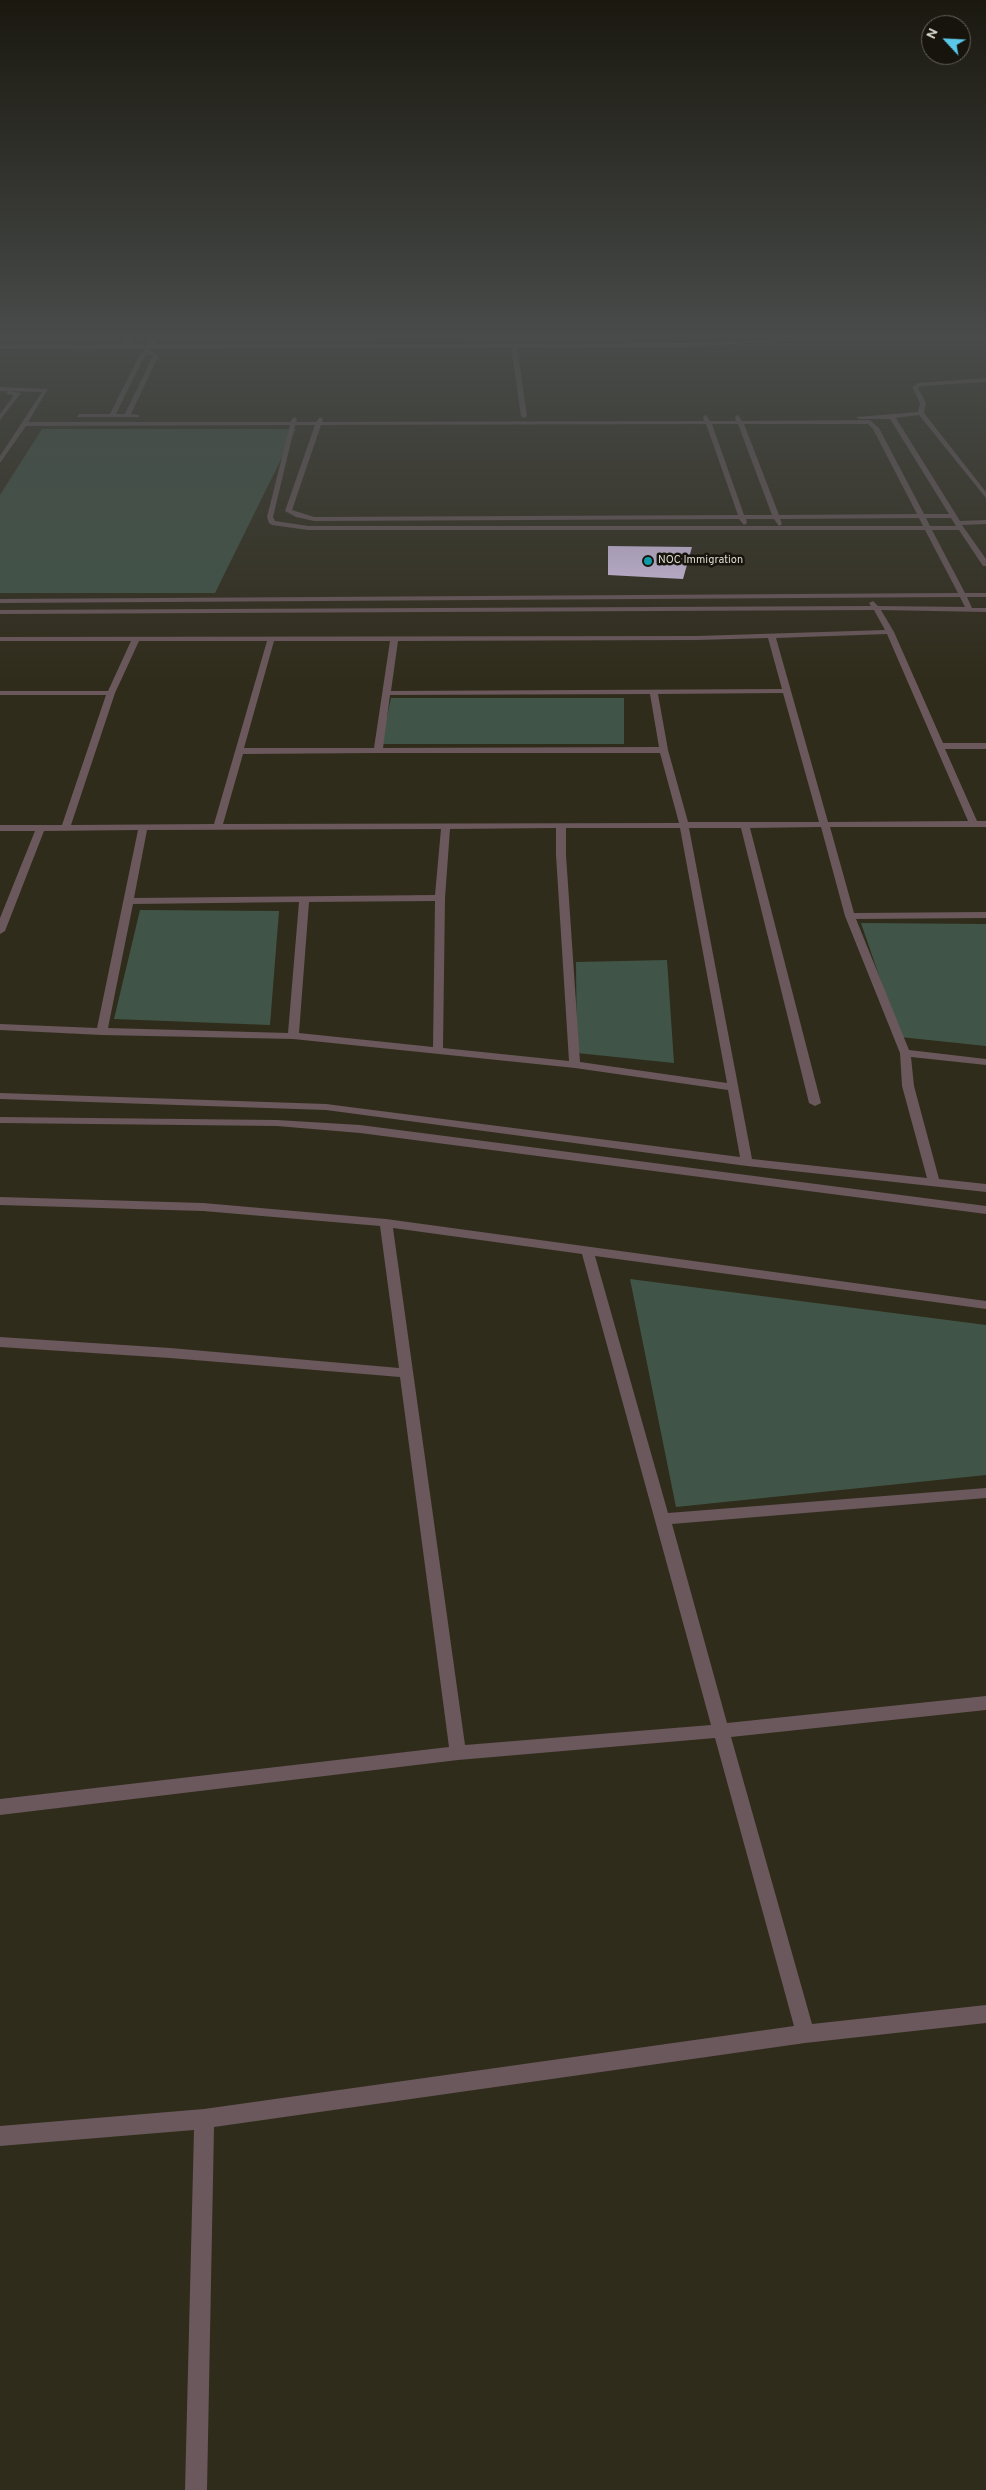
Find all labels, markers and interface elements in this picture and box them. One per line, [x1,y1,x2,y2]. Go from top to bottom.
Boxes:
north arrow [921,15,971,65]
text: N [923,26,943,42]
place label: NOC Immigration [658,554,743,568]
marker: NOC Immigration [642,555,654,567]

